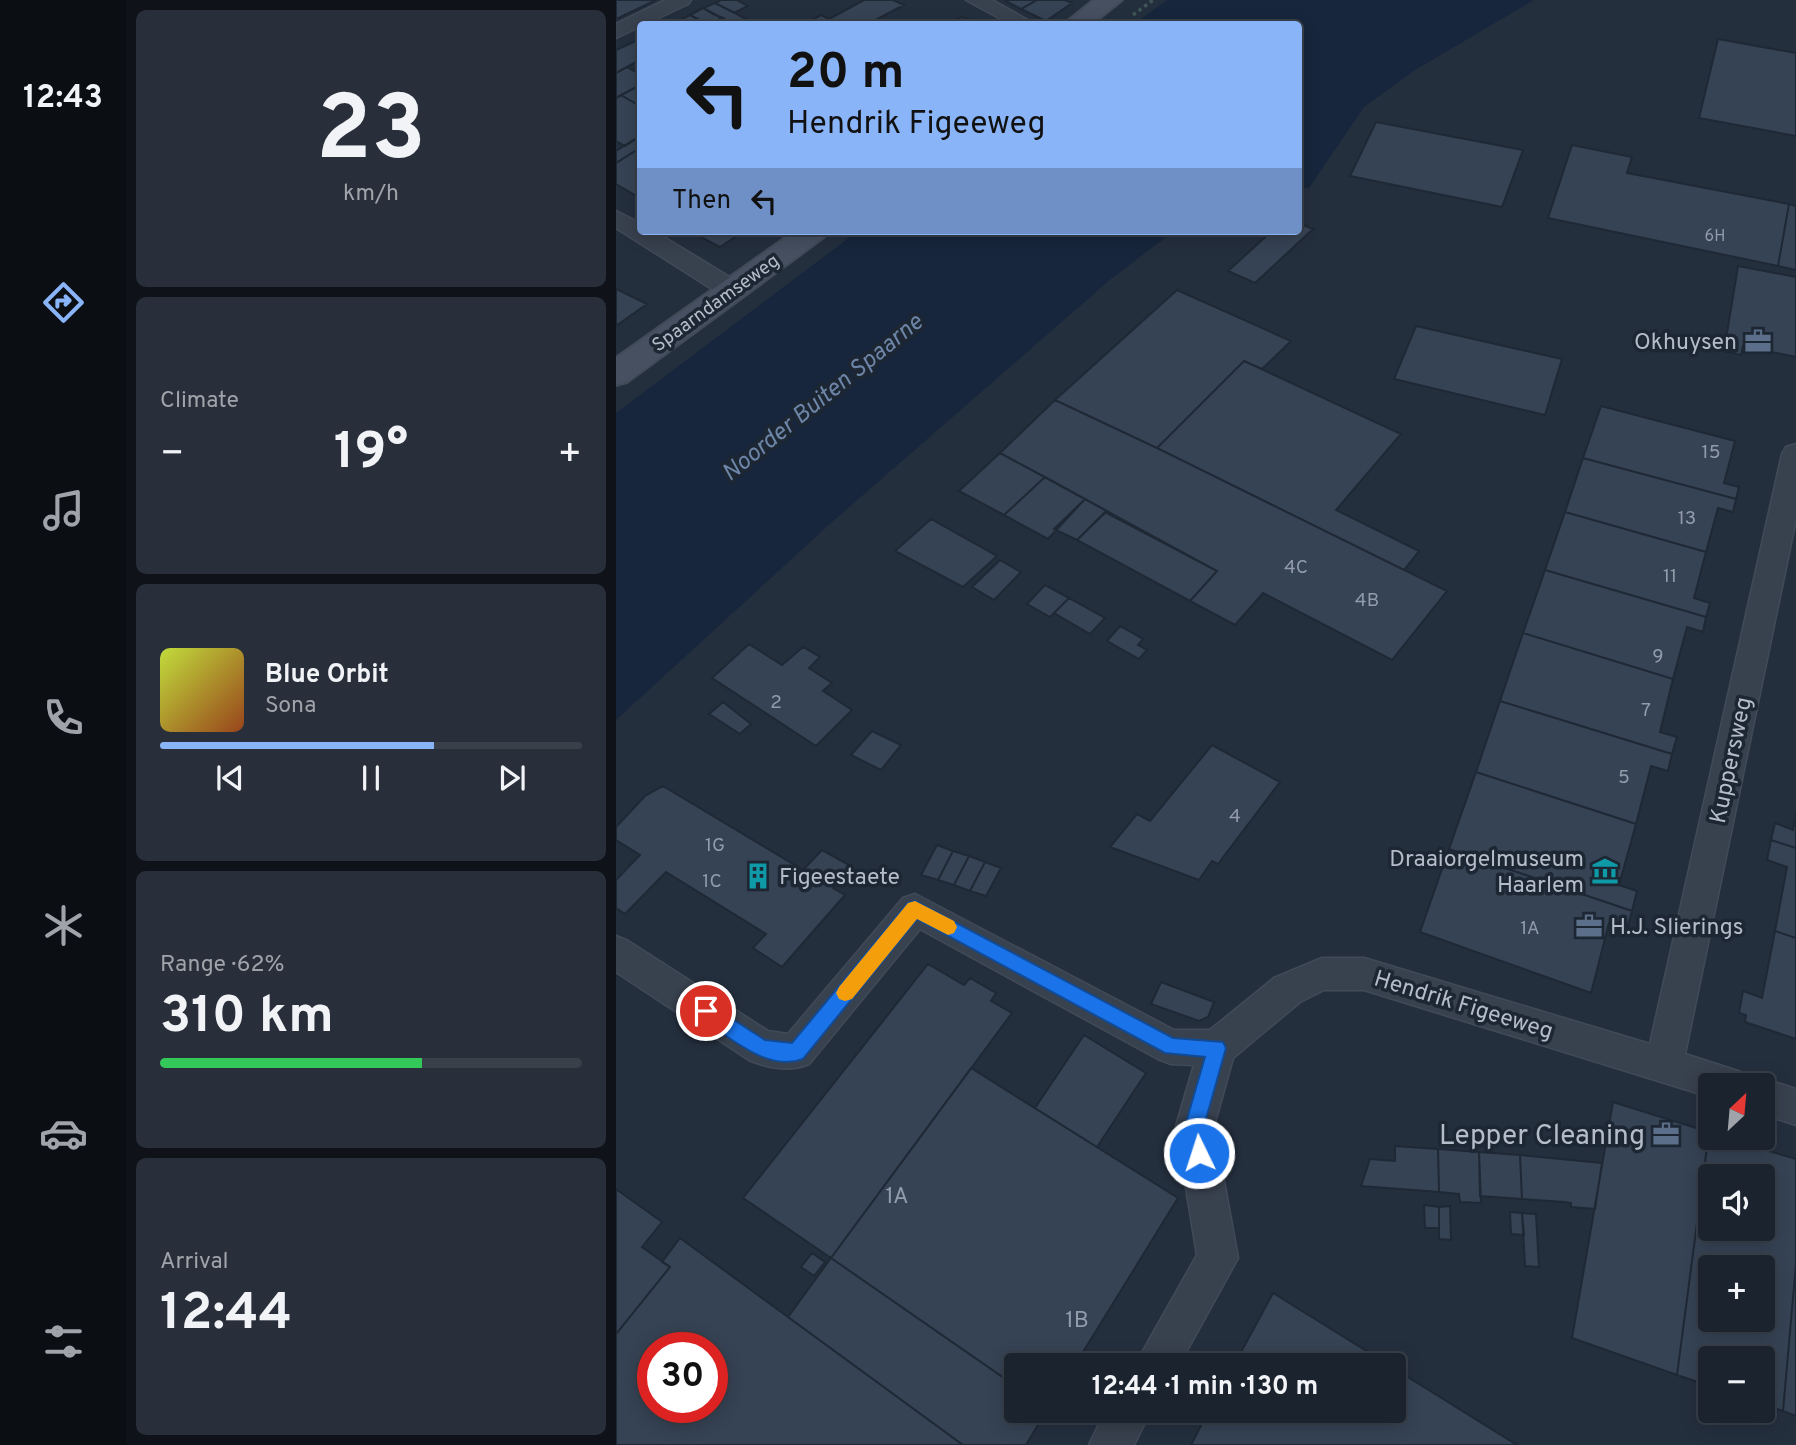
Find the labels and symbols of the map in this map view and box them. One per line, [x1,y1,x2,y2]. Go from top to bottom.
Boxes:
house number: 6H [1705,227,1725,247]
street label: Spaarndamseweg [648,249,784,358]
water label: Noorder Buiten Spaarne [717,308,930,489]
office icon: Okhuysen [1743,326,1773,356]
place label: Okhuysen [1634,329,1737,358]
house number: 15 [1702,441,1720,465]
house number: 13 [1678,507,1696,531]
house number: 4C [1284,556,1308,580]
house number: 11 [1663,565,1677,589]
house number: 4B [1355,589,1379,613]
house number: 9 [1652,645,1664,669]
house number: 2 [770,691,782,715]
street label: Kuppersweg [1705,695,1760,826]
house number: 7 [1641,699,1651,723]
house number: 5 [1618,766,1630,790]
house number: 4 [1229,805,1241,829]
house number: 1G [705,834,725,858]
place label: Draaiorgelmuseum Haarlem [1389,846,1584,901]
museum icon: Draaiorgelmuseum Haarlem [1590,856,1620,886]
building icon: Figeestaete [743,861,773,891]
place label: Figeestaete [779,864,900,893]
house number: 1C [702,870,722,894]
office icon: H.J. Slierings [1574,911,1604,941]
place label: H.J. Slierings [1610,914,1743,943]
house number: 1A [1520,917,1540,941]
street label: Hendrik Figeeweg [1370,965,1556,1047]
pin [676,981,736,1041]
north arrow [1698,1073,1774,1150]
position arrow [1162,1116,1236,1190]
place label: Lepper Cleaning [1439,1119,1645,1155]
office icon: Lepper Cleaning [1651,1119,1681,1149]
house number: 1A [885,1183,909,1212]
house number: 1B [1065,1307,1089,1336]
speed limit sign: 30 [637,1332,728,1423]

